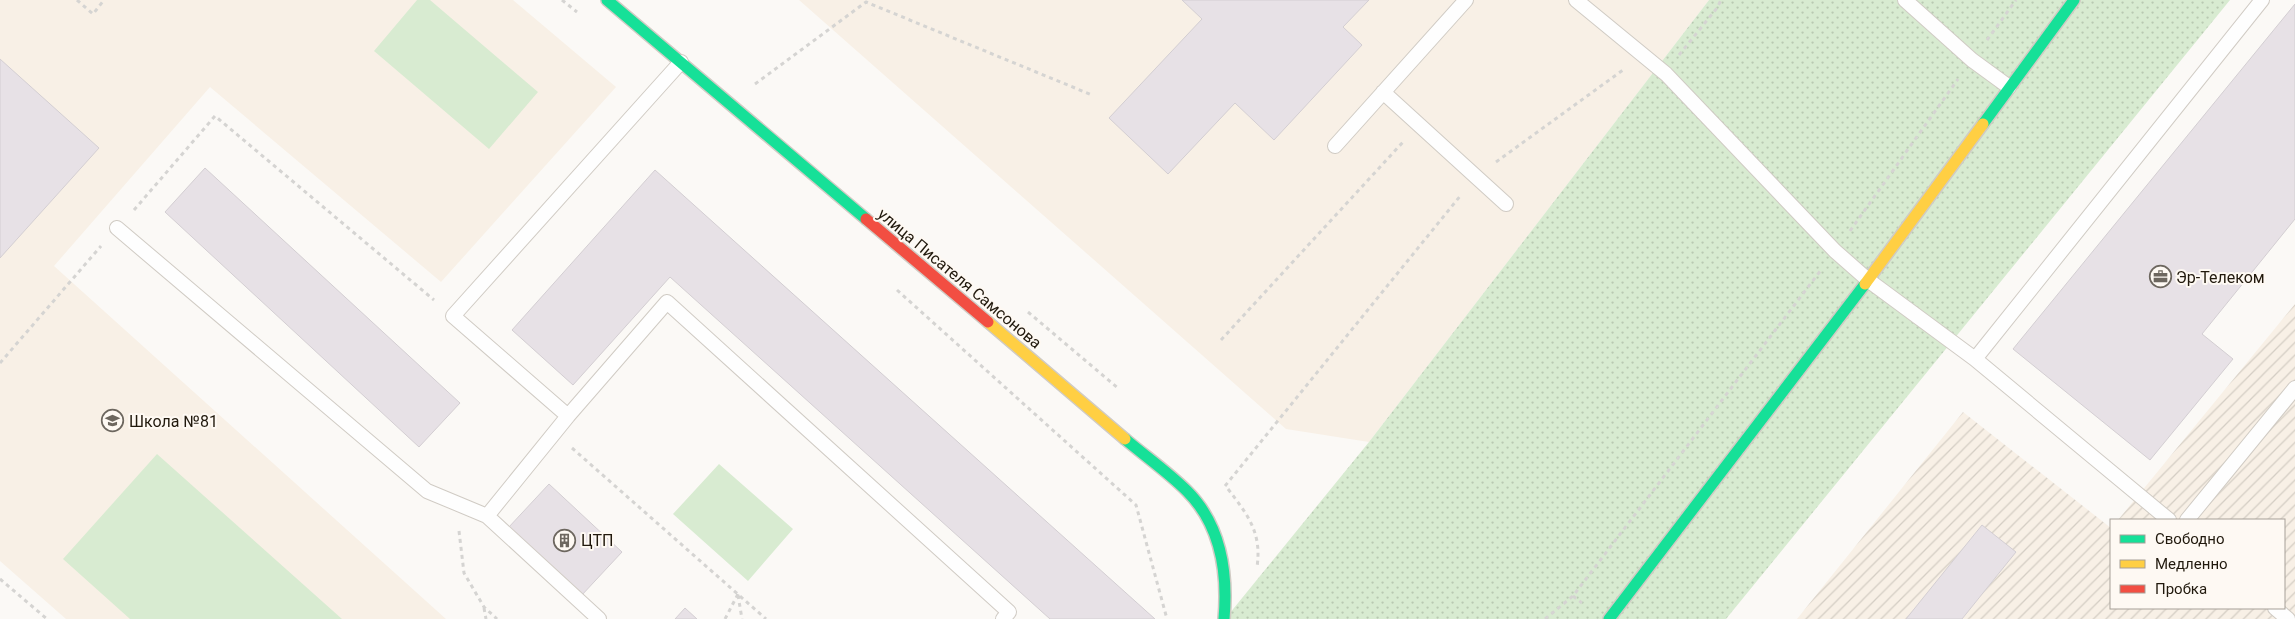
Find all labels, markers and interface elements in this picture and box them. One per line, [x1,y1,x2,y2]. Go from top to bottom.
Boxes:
street label: улица Писателя Самсонова [874,204,1045,352]
office icon: Эр-Телеком [2148,265,2172,289]
place label: Эр-Телеком [2176,268,2265,287]
school or university icon: Школа №81 [101,409,125,433]
place label: Школа №81 [129,412,218,431]
legend [2110,519,2285,609]
building icon: ЦТП [553,528,577,552]
text: Свободно [2155,530,2224,548]
place label: ЦТП [581,531,613,550]
text: Медленно [2155,555,2228,573]
text: Пробка [2155,580,2207,598]

